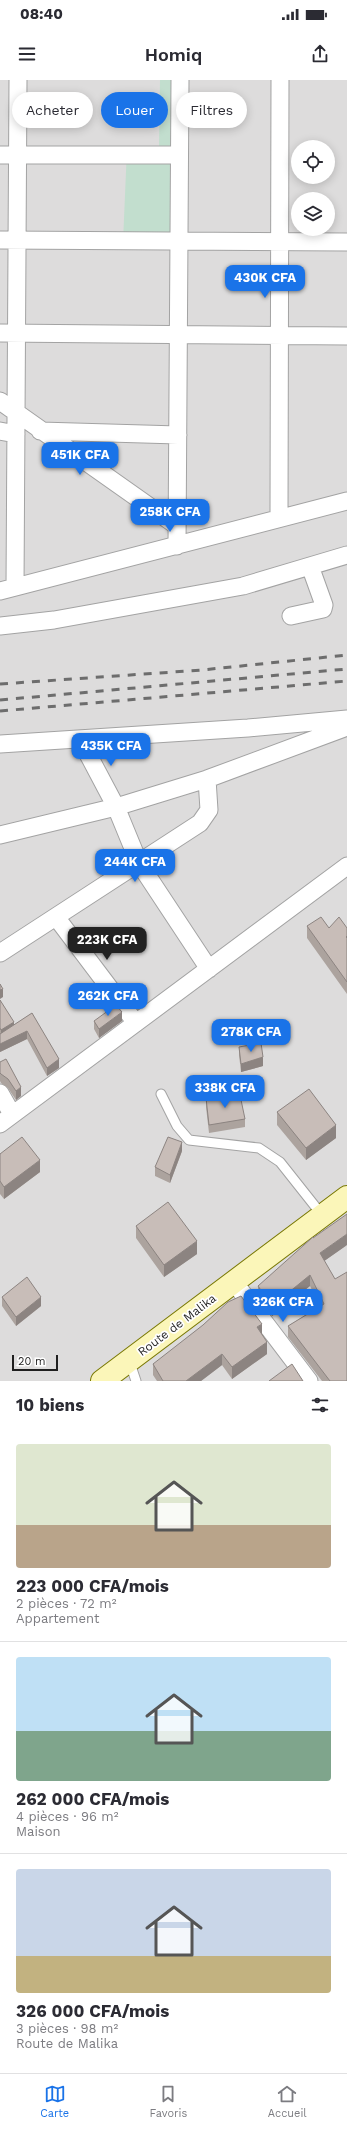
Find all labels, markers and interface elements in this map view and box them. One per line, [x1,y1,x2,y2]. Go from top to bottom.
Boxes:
text: 08:40 [20,5,63,23]
icon: menu [16,43,38,65]
icon: share [309,43,331,65]
text: Homiq [145,44,202,65]
chip: Acheter [12,92,93,128]
chip: Louer [101,92,168,128]
chip: Filtres [176,92,247,128]
map controls [291,140,335,236]
button: locate [291,140,335,184]
button: layers [291,192,335,236]
pin: 430K CFA [224,265,306,299]
text: 430K CFA [234,270,296,285]
pin: 451K CFA [39,442,121,476]
text: 451K CFA [50,447,110,462]
pin: 258K CFA [129,499,211,533]
text: 258K CFA [140,504,200,519]
pin: 435K CFA [70,733,152,767]
text: 435K CFA [80,738,142,753]
pin: 244K CFA [94,849,176,883]
text: 244K CFA [104,854,166,869]
pin: 223K CFA [66,927,148,961]
text: 223K CFA [77,932,137,947]
pin: 262K CFA [67,983,149,1017]
text: 262K CFA [78,988,138,1003]
pin: 278K CFA [210,1019,292,1053]
text: 278K CFA [221,1024,281,1039]
pin: 338K CFA [184,1075,266,1109]
text: 338K CFA [194,1080,256,1095]
pin: 326K CFA [242,1289,324,1323]
street label: Route de Malika [135,1291,219,1359]
text: 326K CFA [253,1294,313,1309]
scale bar [12,1353,58,1372]
text: 20 m [18,1355,46,1368]
icon: filters [309,1394,331,1416]
text: 10 biens [16,1395,84,1415]
icon: home [138,1470,210,1542]
text: 223 000 CFA/mois [16,1576,169,1596]
text: 2 pièces · 72 m² [16,1596,116,1611]
text: Appartement [16,1611,99,1626]
icon: home [138,1683,210,1755]
text: 262 000 CFA/mois [16,1789,169,1809]
text: 4 pièces · 96 m² [16,1809,118,1824]
text: Maison [16,1824,61,1839]
icon: home [138,1895,210,1967]
text: 326 000 CFA/mois [16,2001,169,2021]
text: 3 pièces · 98 m² [16,2021,118,2036]
text: Route de Malika [16,2036,118,2051]
tab: Carte [40,2083,69,2120]
tab: Favoris [150,2083,187,2120]
tab: Accueil [268,2083,307,2120]

